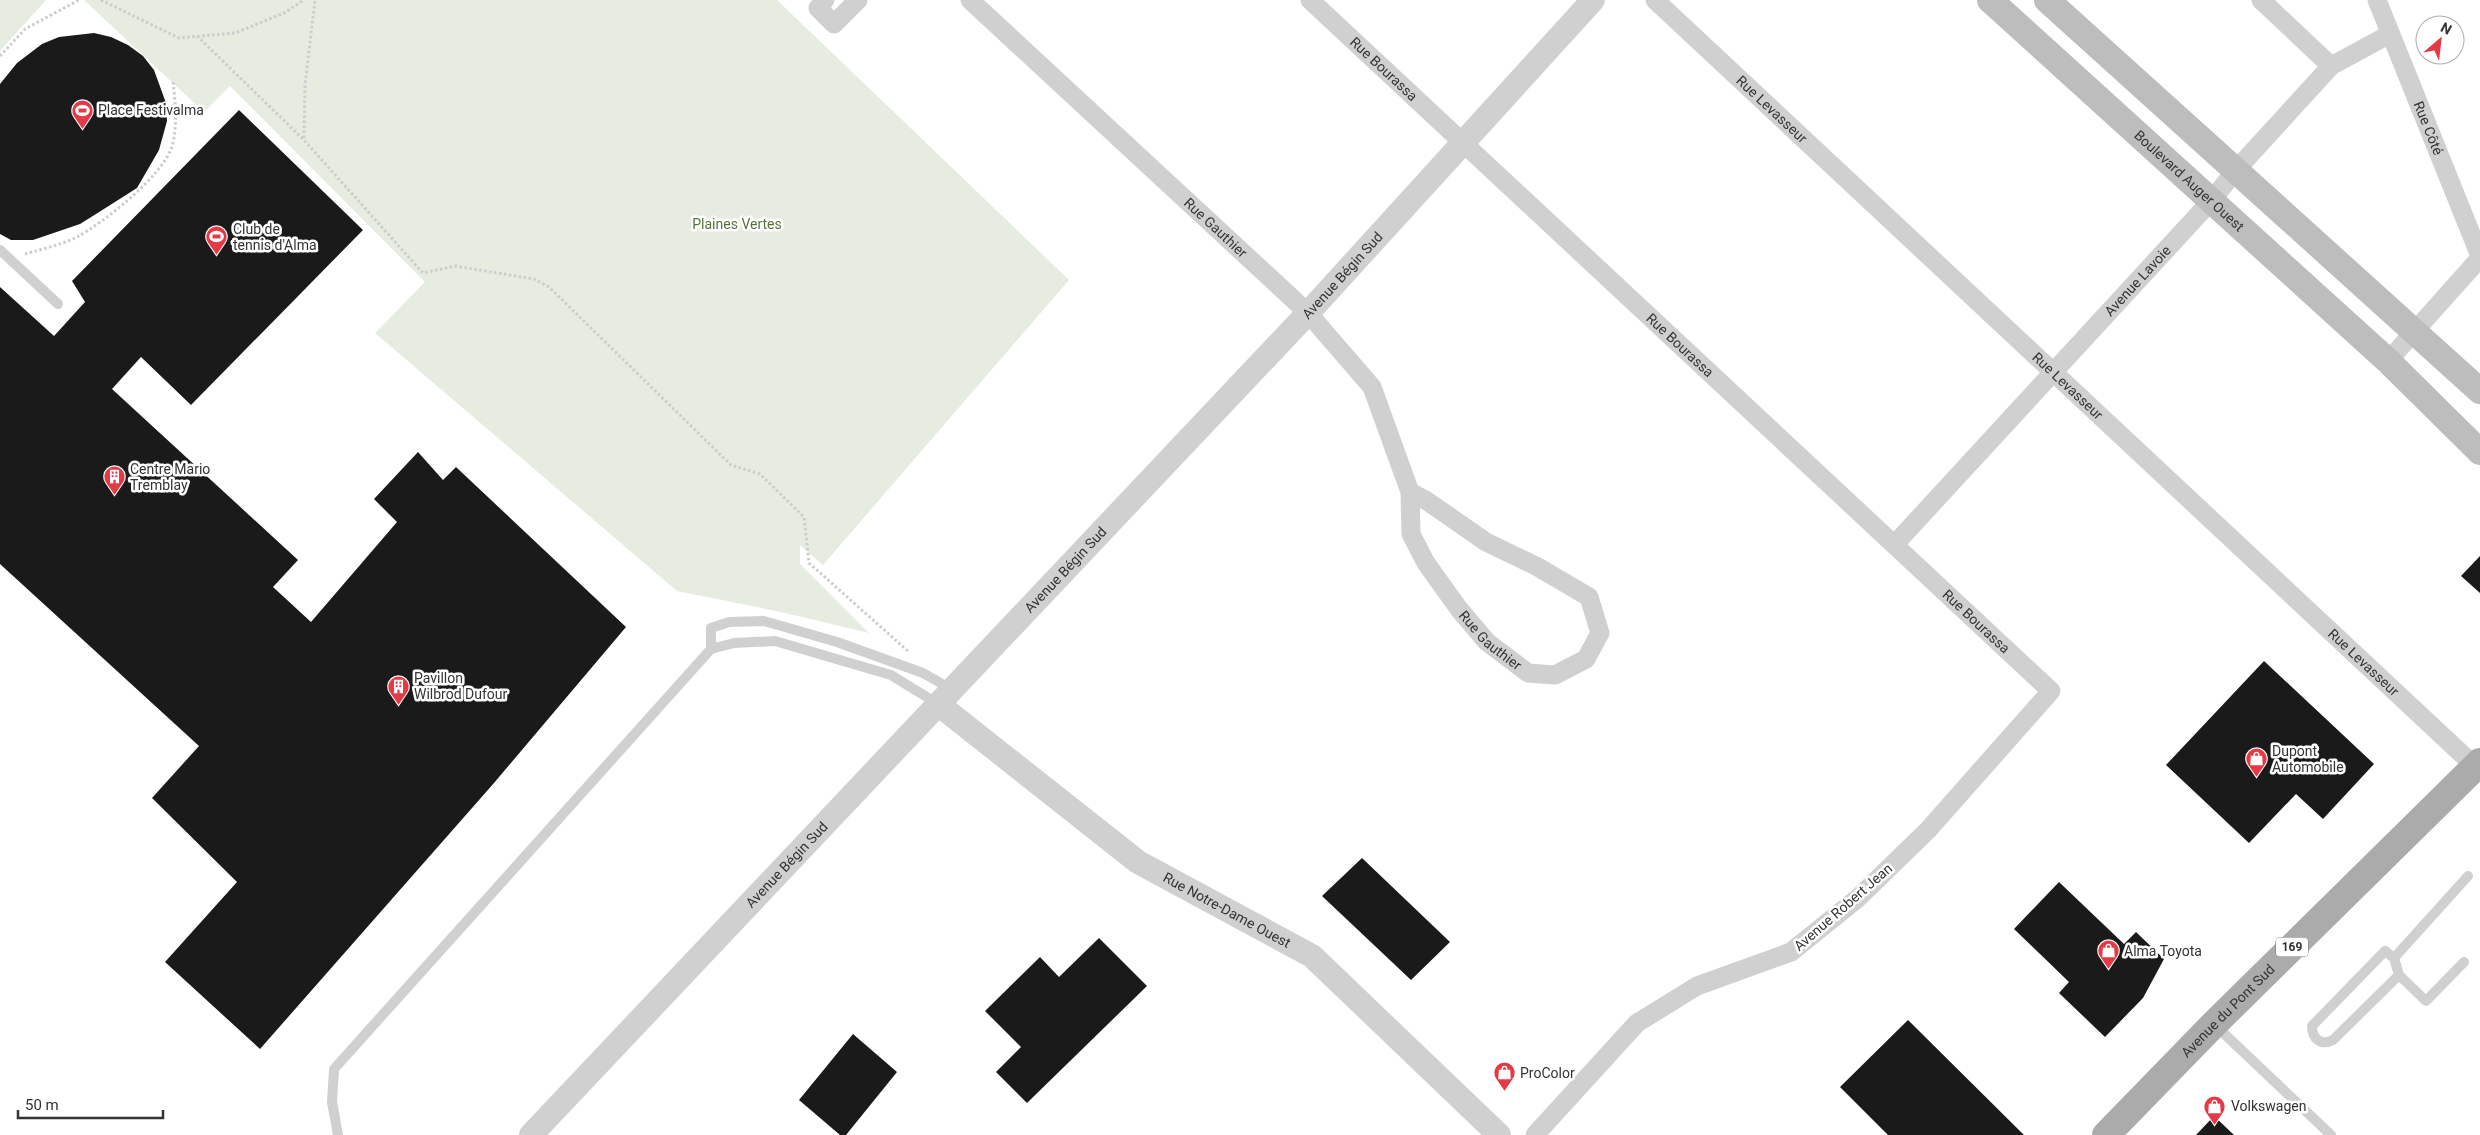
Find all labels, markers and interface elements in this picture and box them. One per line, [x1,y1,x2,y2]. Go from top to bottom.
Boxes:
north arrow [2415,15,2465,65]
text: N [2438,19,2454,38]
street label: Rue Bourassa [1347,34,1421,104]
street label: Rue Levasseur [1733,72,1811,146]
sports icon: Place Festivalma [70,98,94,129]
street label: Rue Côté [2411,99,2446,157]
place label: Place Festivalma [98,102,204,118]
street label: Boulevard Auger Ouest [2131,127,2248,235]
street label: Rue Gauthier [1181,195,1251,261]
park label: Plaines Vertes [692,216,782,232]
place label: Club de tennis d'Alma [233,221,317,253]
sports icon: Club de tennis d'Alma [205,225,229,256]
street label: Avenue Bégin Sud [1299,229,1386,322]
street label: Avenue Lavoie [2101,242,2174,319]
street label: Rue Bourassa [1643,310,1717,380]
street label: Rue Levasseur [2029,349,2107,423]
place label: Centre Mario Tremblay [130,461,210,493]
building icon: Centre Mario Tremblay [102,465,126,496]
street label: Avenue Bégin Sud [1021,523,1110,616]
street label: Rue Bourassa [1939,586,2013,656]
street label: Rue Gauthier [1456,607,1525,673]
street label: Rue Levasseur [2325,625,2403,699]
place label: Pavillon Wilbrod Dufour [414,670,508,702]
building icon: Pavillon Wilbrod Dufour [386,674,410,705]
place label: Dupont Automobile [2272,743,2344,775]
shop icon: Dupont Automobile [2244,747,2268,778]
street label: Avenue Bégin Sud [742,818,831,911]
street label: Avenue Robert Jean [1791,860,1895,954]
street label: Rue Notre-Dame Ouest [1161,869,1294,951]
road number: 169 [2276,938,2308,956]
shop icon: Alma Toyota [2096,939,2120,970]
place label: Alma Toyota [2124,943,2202,959]
street label: Avenue du Pont Sud [2178,961,2278,1061]
shop icon: ProColor [1492,1061,1516,1092]
place label: ProColor [1520,1065,1575,1081]
scale bar [18,1088,162,1120]
shop icon: Volkswagen [2203,1094,2227,1125]
text: 50 m [25,1096,59,1114]
place label: Volkswagen [2231,1098,2306,1114]

